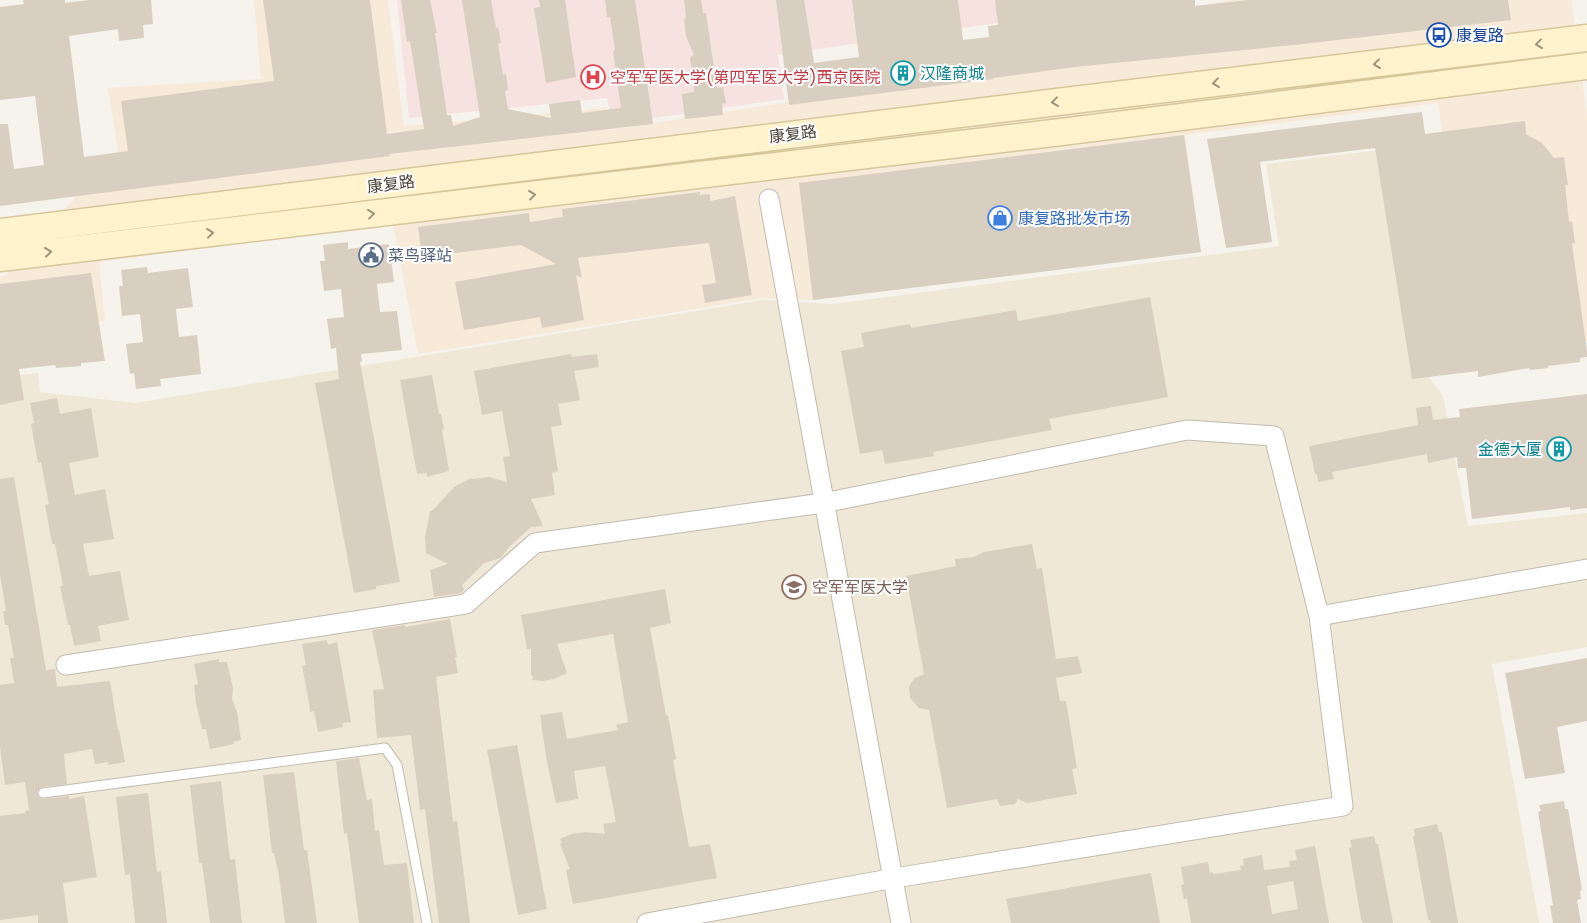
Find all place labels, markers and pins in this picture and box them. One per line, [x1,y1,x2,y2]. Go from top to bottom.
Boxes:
bus stop icon: 康复路 [1426,22,1452,48]
place label: 康复路 [1456,24,1504,47]
building icon: 汉隆商城 [890,60,916,86]
place label: 汉隆商城 [920,62,984,85]
hospital icon: 空军军医大学(第四军医大学)西京医院 [580,64,606,90]
place label: 空军军医大学(第四军医大学)西京医院 [610,66,881,89]
shop icon: 康复路批发市场 [987,205,1013,231]
place label: 康复路批发市场 [1018,207,1130,230]
public building icon: 菜鸟驿站 [358,242,384,268]
place label: 菜鸟驿站 [388,244,452,267]
building icon: 金德大厦 [1546,436,1572,462]
place label: 金德大厦 [1478,438,1542,461]
school or university icon: 空军军医大学 [781,574,807,600]
place label: 空军军医大学 [812,576,908,599]

